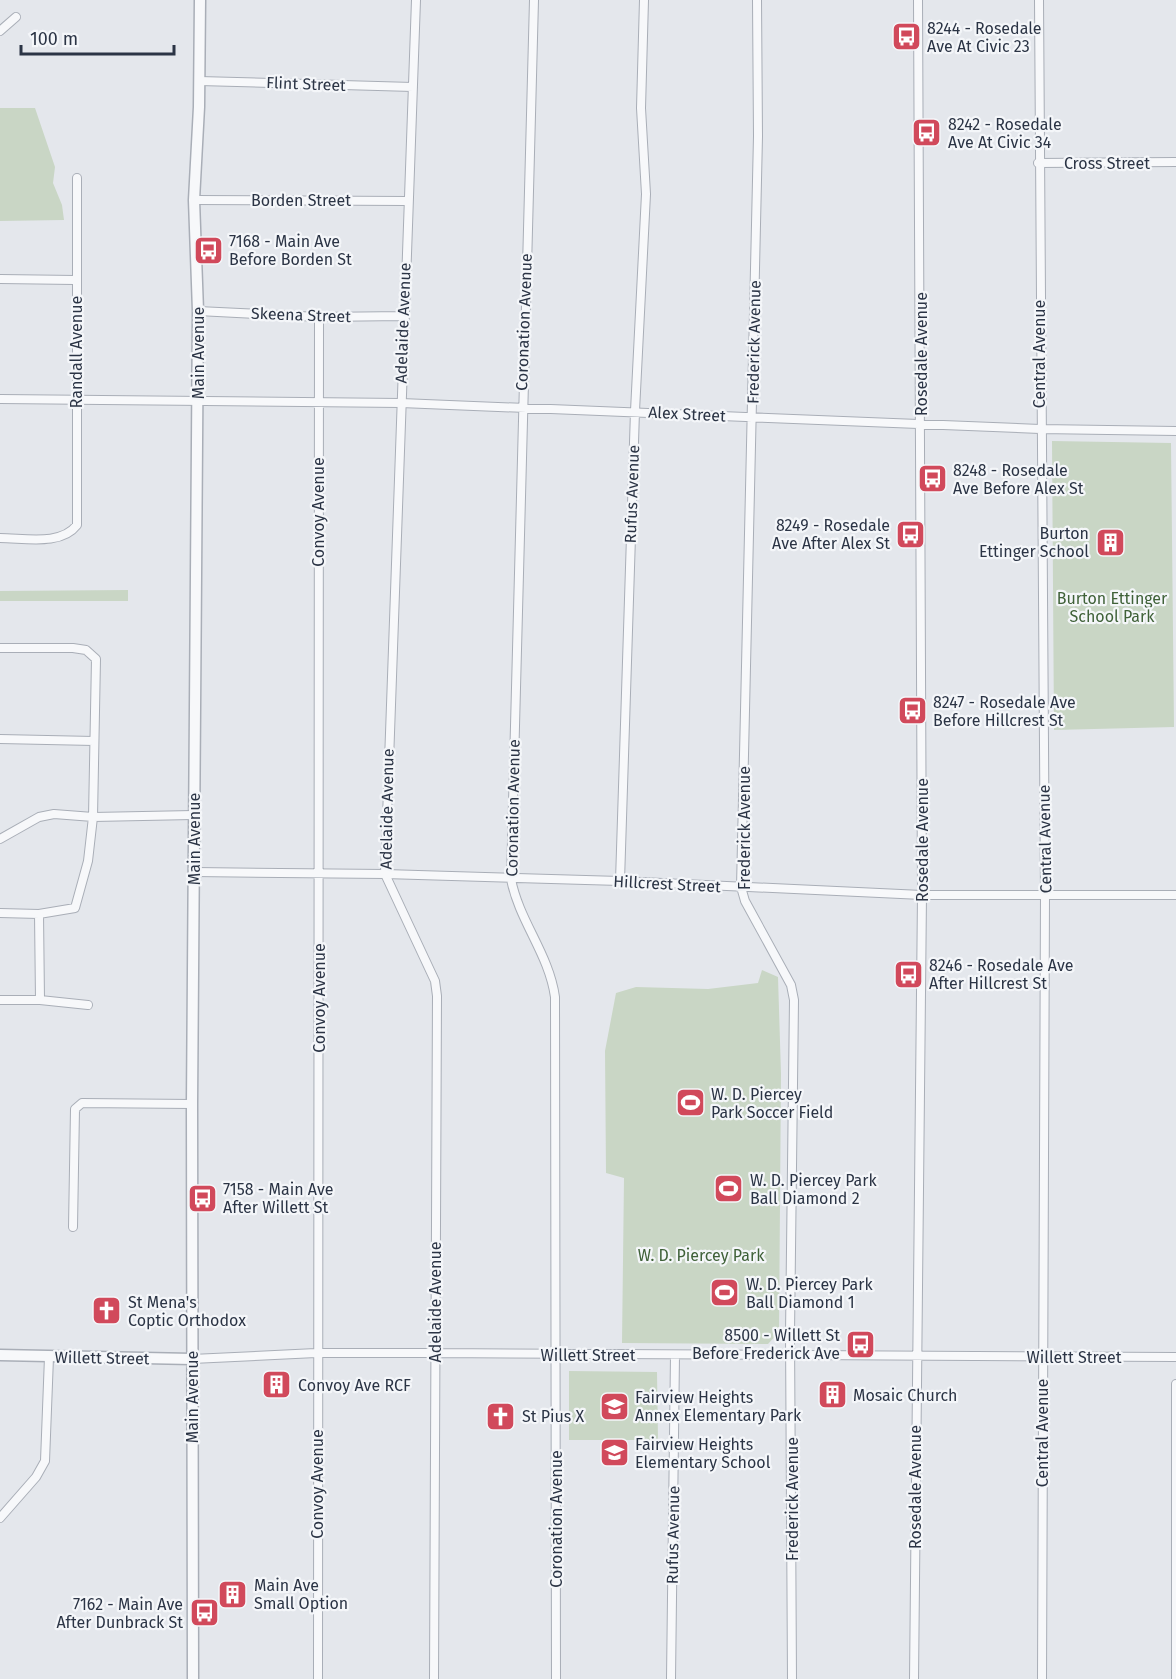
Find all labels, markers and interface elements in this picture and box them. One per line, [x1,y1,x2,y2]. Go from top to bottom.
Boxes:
scale bar [21,18,174,56]
place label: 8244 - Rosedale Ave At Civic 23 [927,19,1042,56]
bus stop icon: 8244 - Rosedale Ave At Civic 23 [890,21,922,53]
text: 100 m [30,28,78,50]
street label: Flint Street [266,73,346,95]
place label: 8242 - Rosedale Ave At Civic 34 [948,115,1062,152]
bus stop icon: 8242 - Rosedale Ave At Civic 34 [911,117,943,149]
street label: Cross Street [1064,154,1150,173]
street label: Borden Street [251,191,351,210]
place label: 7168 - Main Ave Before Borden St [229,232,352,269]
bus stop icon: 7168 - Main Ave Before Borden St [192,234,224,266]
street label: Coronation Avenue [512,253,536,391]
street label: Adelaide Avenue [391,262,415,384]
street label: Frederick Avenue [743,280,765,404]
street label: Rosedale Avenue [912,292,931,416]
street label: Randall Avenue [67,296,86,408]
street label: Central Avenue [1030,300,1049,408]
street label: Skeena Street [251,304,351,326]
street label: Main Avenue [189,307,208,399]
street label: Alex Street [648,402,727,426]
street label: Rufus Avenue [621,444,643,544]
street label: Convoy Avenue [309,457,328,567]
place label: 8248 - Rosedale Ave Before Alex St [953,461,1084,498]
bus stop icon: 8248 - Rosedale Ave Before Alex St [916,463,948,495]
place label: 8249 - Rosedale Ave After Alex St [772,516,890,553]
bus stop icon: 8249 - Rosedale Ave After Alex St [895,518,927,550]
place label: Burton Ettinger School [979,524,1089,561]
building icon: Burton Ettinger School [1094,526,1126,558]
park label: Burton Ettinger School Park [1057,589,1168,626]
place label: 8247 - Rosedale Ave Before Hillcrest St [933,693,1076,730]
bus stop icon: 8247 - Rosedale Ave Before Hillcrest St [896,695,928,727]
street label: Coronation Avenue [502,739,524,877]
street label: Adelaide Avenue [376,748,398,870]
street label: Frederick Avenue [735,766,754,890]
street label: Rosedale Avenue [913,778,932,902]
street label: Central Avenue [1035,784,1055,894]
street label: Main Avenue [185,793,204,885]
street label: Hillcrest Street [613,872,721,896]
street label: Convoy Avenue [310,943,329,1053]
place label: 8246 - Rosedale Ave After Hillcrest St [929,956,1073,993]
bus stop icon: 8246 - Rosedale Ave After Hillcrest St [892,958,924,990]
place label: W. D. Piercey Park Soccer Field [711,1085,833,1122]
sports icon: W. D. Piercey Park Soccer Field [674,1087,706,1119]
place label: W. D. Piercey Park Ball Diamond 2 [750,1171,877,1208]
sports icon: W. D. Piercey Park Ball Diamond 2 [713,1173,745,1205]
place label: 7158 - Main Ave After Willett St [223,1180,333,1217]
bus stop icon: 7158 - Main Ave After Willett St [186,1182,218,1214]
street label: Adelaide Avenue [426,1242,445,1362]
park label: W. D. Piercey Park [638,1246,765,1265]
place label: W. D. Piercey Park Ball Diamond 1 [746,1275,873,1312]
sports icon: W. D. Piercey Park Ball Diamond 1 [709,1277,741,1309]
place label: St Mena's Coptic Orthodox [128,1293,246,1330]
church icon: St Mena's Coptic Orthodox [91,1295,123,1327]
place label: 8500 - Willett St Before Frederick Ave [692,1326,840,1363]
bus stop icon: 8500 - Willett St Before Frederick Ave [845,1328,877,1360]
street label: Willett Street [541,1346,636,1365]
street label: Willett Street [54,1348,150,1368]
street label: Willett Street [1027,1348,1122,1367]
street label: Main Avenue [183,1351,202,1443]
building icon: Convoy Ave RCF [261,1369,293,1401]
place label: Convoy Ave RCF [298,1376,411,1395]
building icon: Mosaic Church [816,1379,848,1411]
street label: Central Avenue [1033,1379,1052,1487]
place label: Mosaic Church [853,1386,957,1405]
place label: Fairview Heights Annex Elementary Park [635,1388,802,1425]
school or university icon: Fairview Heights Annex Elementary Park [598,1390,630,1422]
church icon: St Pius X [485,1400,517,1432]
place label: St Pius X [522,1407,585,1426]
street label: Rosedale Avenue [906,1425,925,1549]
street label: Convoy Avenue [308,1429,327,1539]
place label: Fairview Heights Elementary School [635,1435,771,1472]
school or university icon: Fairview Heights Elementary School [598,1437,630,1469]
street label: Frederick Avenue [783,1437,802,1561]
street label: Coronation Avenue [547,1450,566,1588]
street label: Rufus Avenue [663,1486,683,1584]
place label: Main Ave Small Option [254,1576,348,1613]
building icon: Main Ave Small Option [217,1578,249,1610]
place label: 7162 - Main Ave After Dunbrack St [56,1595,183,1632]
bus stop icon: 7162 - Main Ave After Dunbrack St [188,1597,220,1629]

